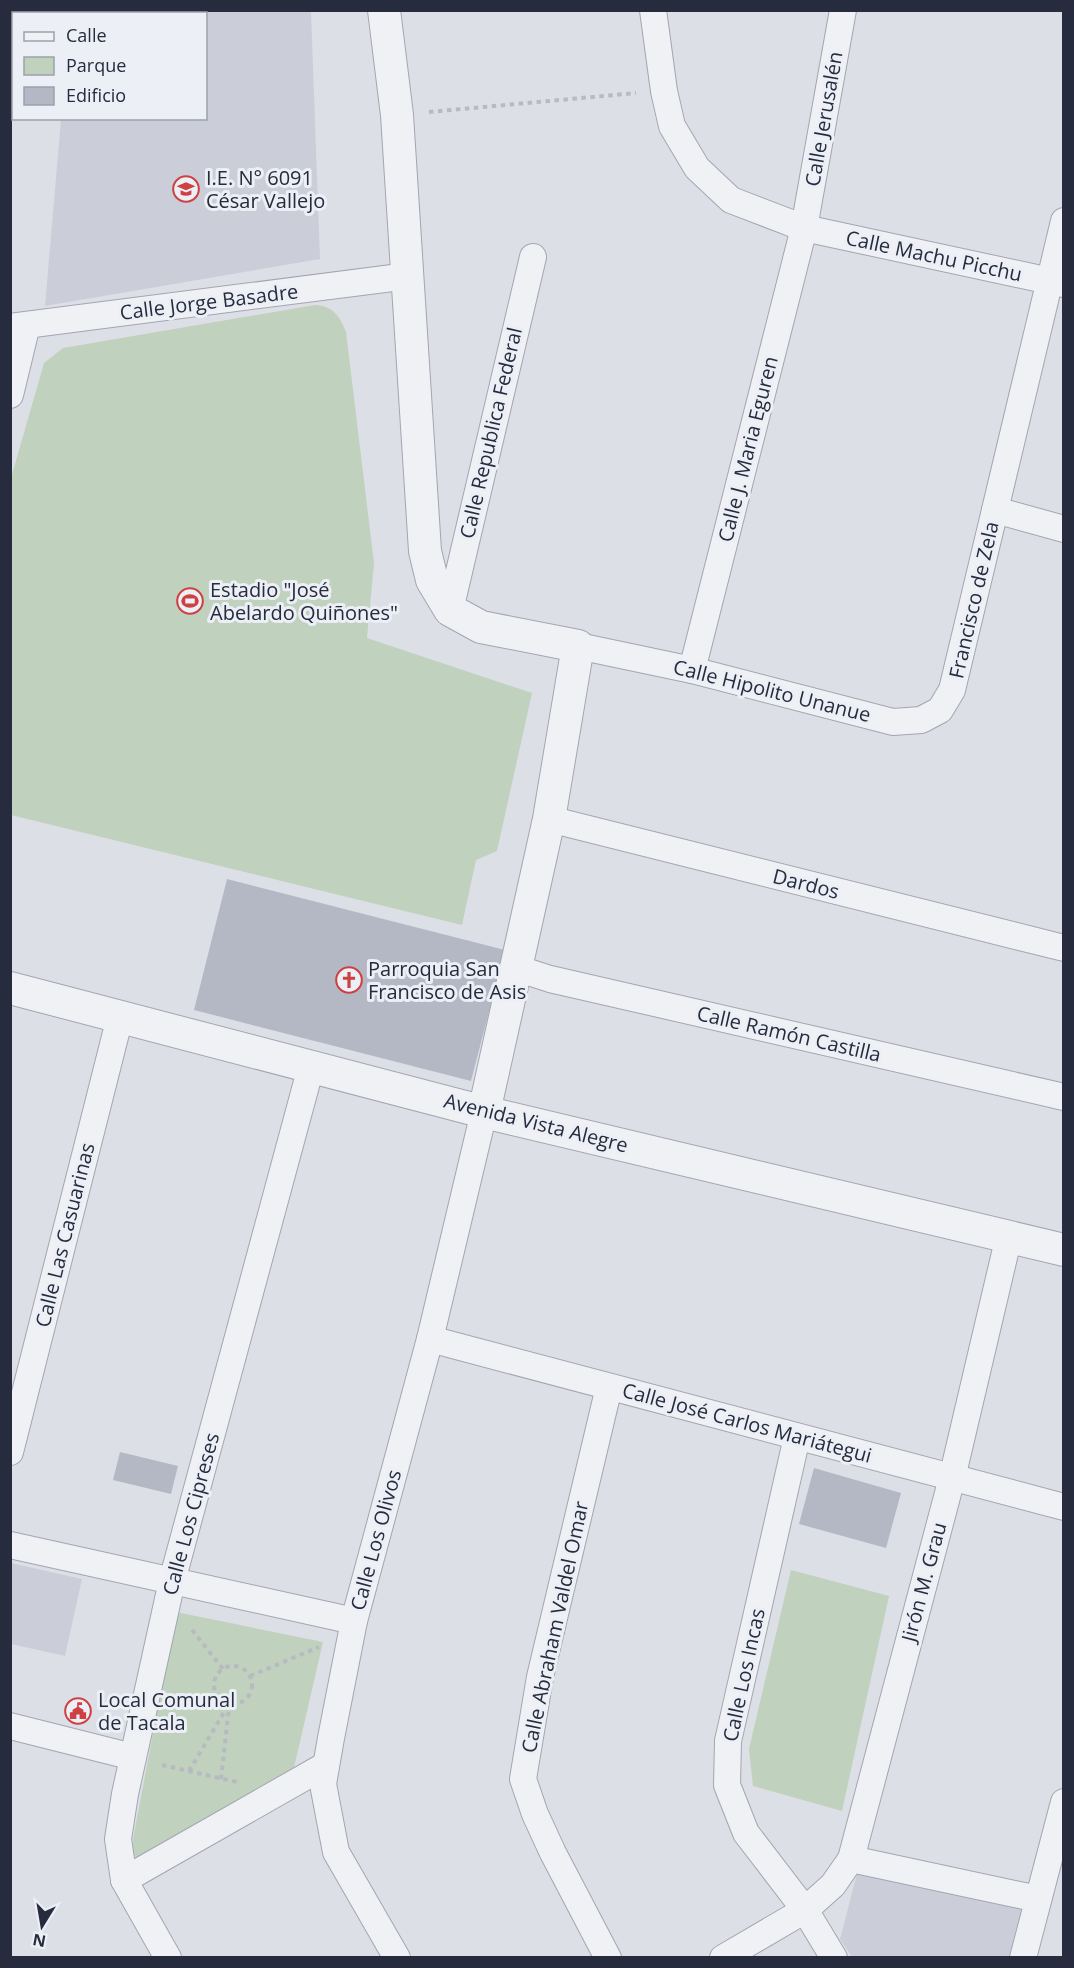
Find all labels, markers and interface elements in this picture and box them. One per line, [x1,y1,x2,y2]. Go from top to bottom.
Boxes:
legend [12,12,207,120]
text: Calle [66,23,107,47]
street label: Calle Jerusalén [798,49,849,188]
text: Parque [66,53,126,77]
text: Edificio [66,83,126,107]
place label: I.E. N° 6091 César Vallejo [206,164,325,214]
school or university icon: I.E. N° 6091 César Vallejo [171,174,201,204]
street label: Calle Machu Picchu [844,224,1025,287]
street label: Calle Jorge Basadre [118,277,300,326]
street label: Calle Republica Federal [453,325,528,541]
street label: Calle J. Maria Eguren [711,353,784,545]
street label: Francisco de Zela [942,519,1005,681]
place label: Estadio "José Abelardo Quiñones" [210,576,398,626]
sports icon: Estadio "José Abelardo Quiñones" [175,586,205,616]
street label: Calle Hipolito Unanue [671,653,874,728]
street label: Dardos [770,862,842,905]
place label: Parroquia San Francisco de Asis [368,955,526,1005]
church icon: Parroquia San Francisco de Asis [334,965,364,995]
street label: Calle Ramón Castilla [694,999,884,1068]
street label: Avenida Vista Alegre [441,1087,631,1158]
street label: Calle Las Casuarinas [29,1140,101,1330]
street label: Calle José Carlos Mariátegui [619,1376,875,1469]
street label: Calle Los Cipreses [156,1430,225,1598]
street label: Calle Los Olivos [344,1467,407,1613]
street label: Calle Abraham Valdel Omar [515,1499,594,1755]
street label: Jirón M. Grau [894,1519,952,1647]
street label: Calle Los Incas [716,1606,771,1744]
place label: Local Comunal de Tacala [98,1686,235,1736]
public building icon: Local Comunal de Tacala [63,1696,93,1726]
north arrow [12,1896,72,1956]
text: N [31,1929,48,1953]

